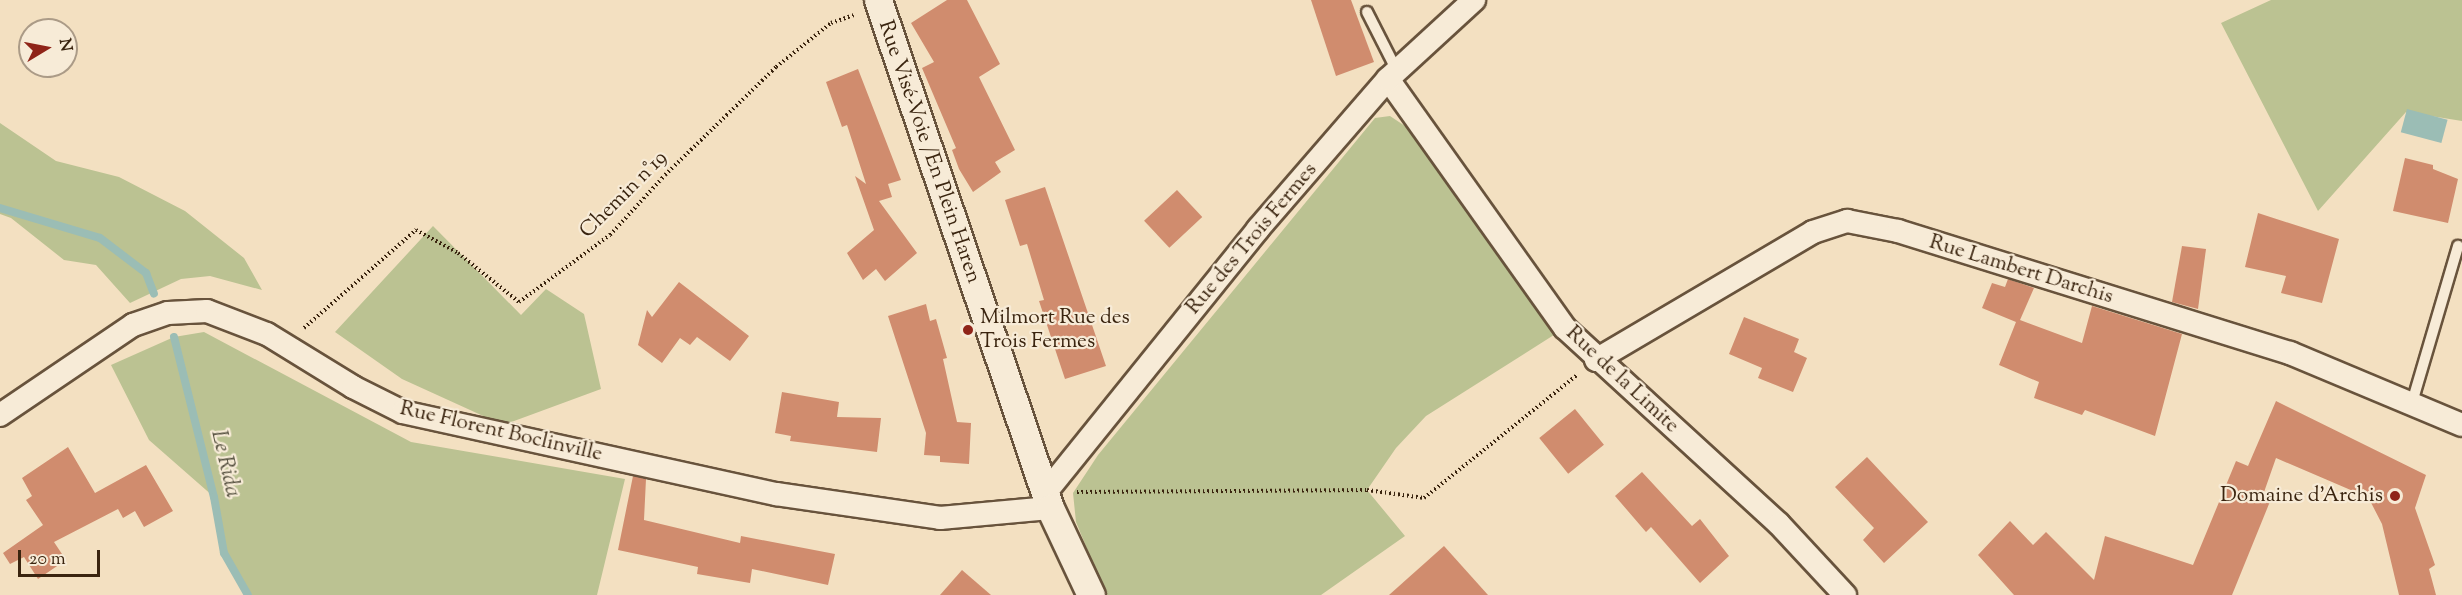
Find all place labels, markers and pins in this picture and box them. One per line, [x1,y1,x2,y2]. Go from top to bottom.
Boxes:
place label: Milmort Rue des Trois Fermes [980,305,1130,355]
marker: Milmort Rue des Trois Fermes [961,323,975,337]
place label: Domaine d'Archis [2220,483,2383,509]
marker: Domaine d'Archis [2388,489,2402,503]

